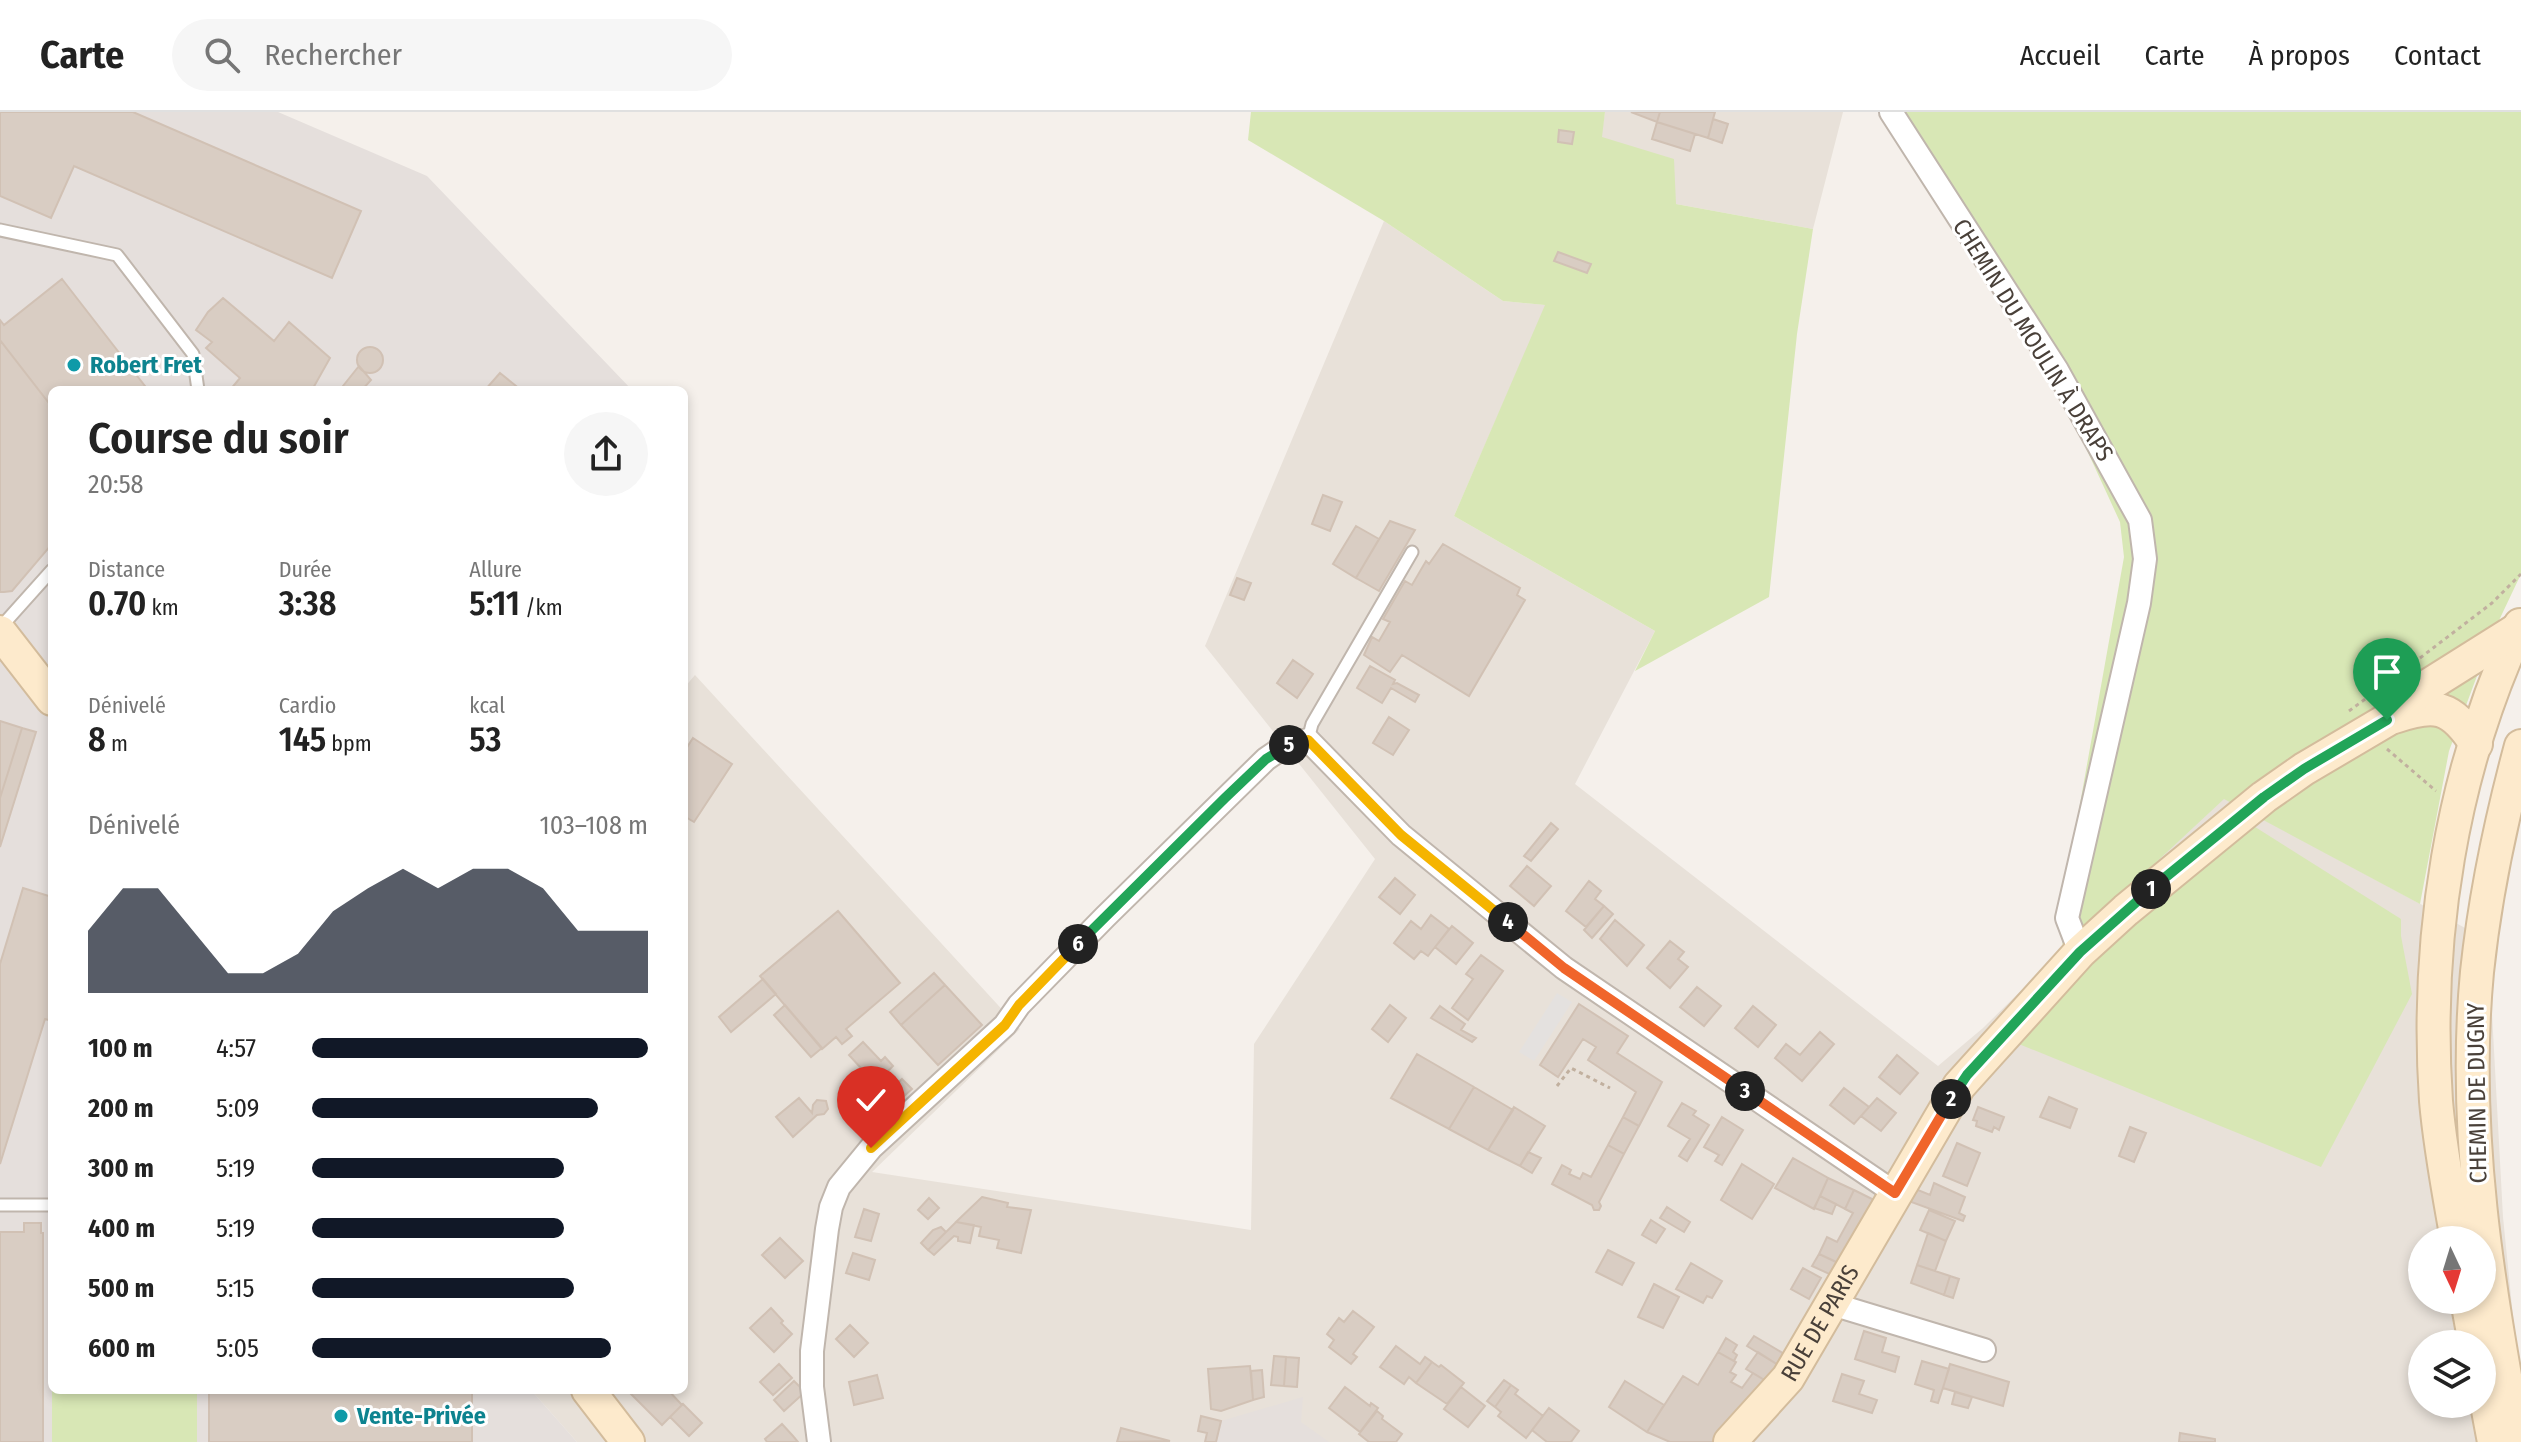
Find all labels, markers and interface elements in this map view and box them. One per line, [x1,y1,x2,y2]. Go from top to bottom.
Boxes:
search box [172,19,732,91]
text: Carte [40,32,124,78]
icon: search [200,33,244,77]
text: Rechercher [264,37,402,73]
text: Accueil [2020,39,2101,72]
text: Carte [2145,39,2205,72]
text: À propos [2249,39,2350,72]
text: Contact [2394,39,2481,72]
street label: CHEMIN DU MOULIN À DRAPS [1947,213,2120,466]
place label: Robert Fret [90,351,202,379]
marker: Robert Fret [65,356,83,374]
text: Course du soir [88,412,349,465]
button: share [564,412,648,496]
text: 20:58 [88,469,144,500]
text: Distance [88,556,165,583]
text: Durée [279,556,332,583]
text: Allure [469,556,522,583]
text: 0.70 [88,583,146,624]
text: 3:38 [279,583,336,624]
text: 5:11 [469,583,520,624]
text: km [146,594,179,621]
text: /km [520,594,563,621]
pin [2353,638,2421,720]
icon: arrive [2365,650,2409,694]
text: Dénivelé [88,692,166,719]
text: Cardio [279,692,336,719]
text: kcal [469,692,505,719]
text: 8 [88,719,106,760]
text: 145 [279,719,326,760]
text: 53 [469,719,501,760]
pin: 5 [1269,725,1309,765]
text: m [106,730,128,757]
text: bpm [326,730,372,757]
text: 5 [1284,731,1294,758]
text: Dénivelé [88,810,180,841]
text: 103–108 m [540,810,648,841]
pin: 1 [2131,869,2171,909]
text: 1 [2146,875,2156,902]
pin: 4 [1488,902,1528,942]
text: 4 [1502,908,1514,935]
pin: 6 [1058,924,1098,964]
text: 6 [1072,930,1084,957]
street label: CHEMIN DE DUGNY [2461,1002,2493,1184]
text: 100 m [88,1033,153,1064]
text: 4:57 [216,1033,256,1064]
pin [837,1066,905,1148]
pin: 3 [1725,1071,1765,1111]
text: 3 [1740,1077,1750,1104]
icon: check [849,1078,893,1122]
pin: 2 [1931,1079,1971,1119]
text: 2 [1946,1085,1956,1112]
text: 200 m [88,1093,154,1124]
text: 5:09 [216,1093,259,1124]
text: 300 m [88,1153,154,1184]
text: 5:19 [216,1153,255,1184]
text: 400 m [88,1213,155,1244]
text: 5:19 [216,1213,255,1244]
north arrow [2408,1226,2496,1314]
map controls [2408,1226,2496,1418]
street label: RUE DE PARIS [1775,1260,1865,1386]
text: 500 m [88,1273,154,1304]
text: 5:15 [216,1273,254,1304]
button: layers [2408,1330,2496,1418]
text: 600 m [88,1333,155,1364]
text: 5:05 [216,1333,259,1364]
place label: Vente-Privée [356,1402,486,1430]
marker: Vente-Privée [332,1407,350,1425]

